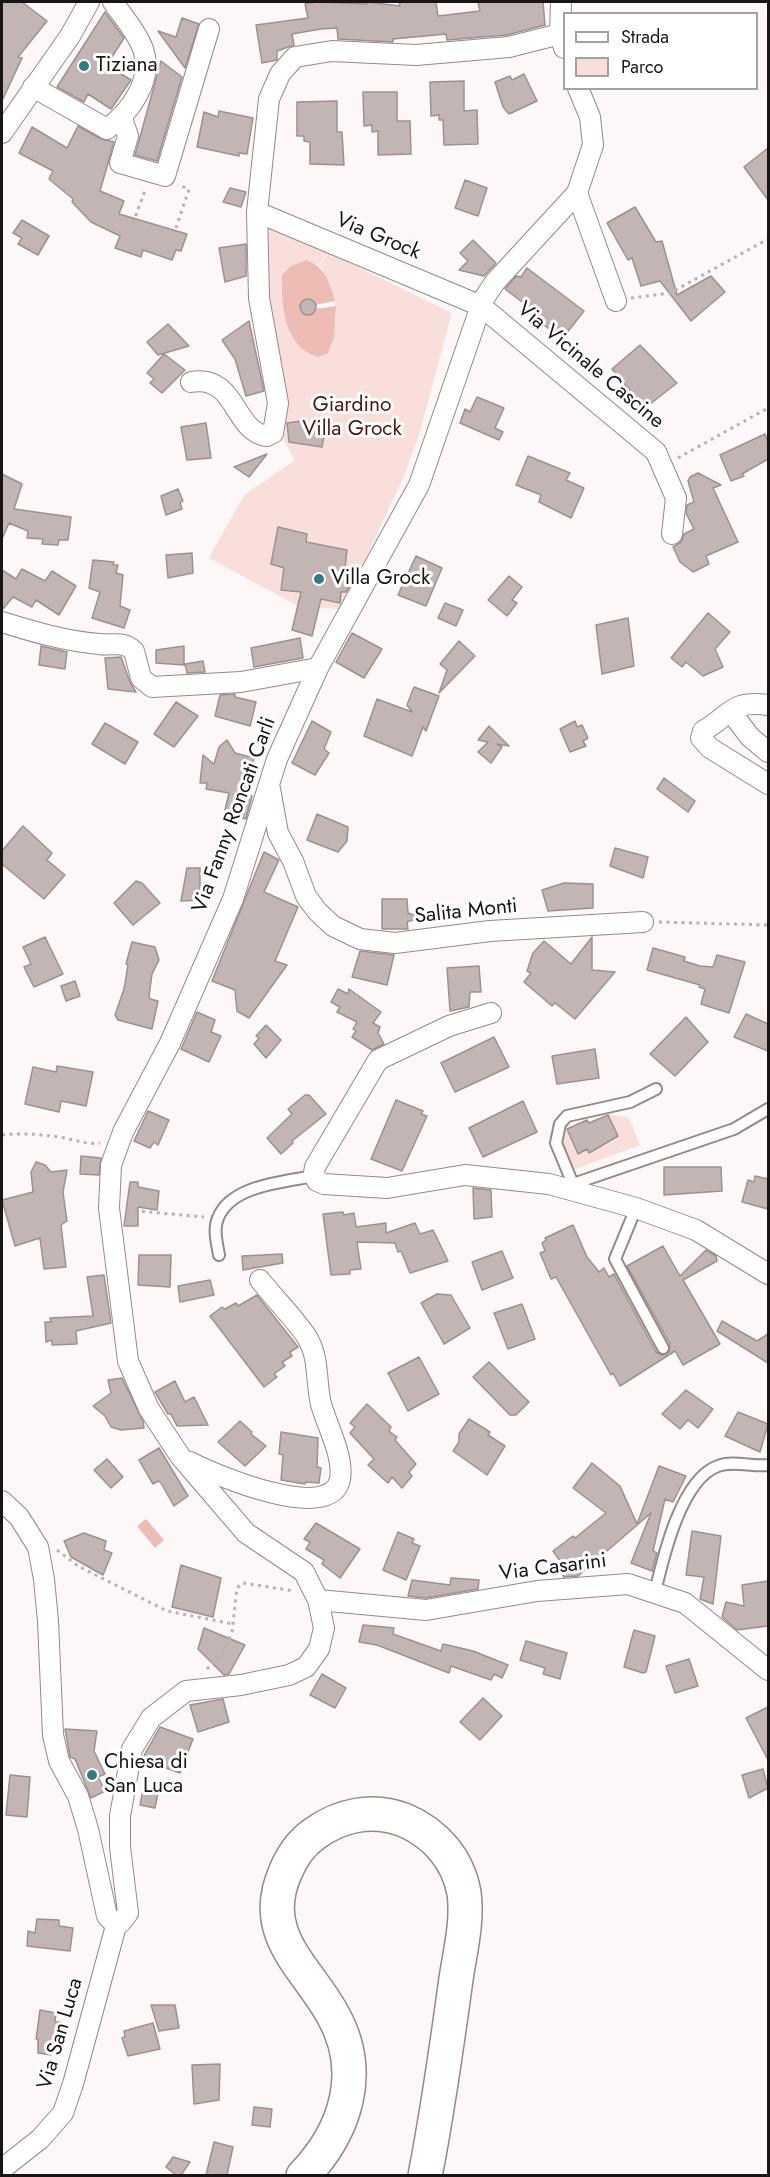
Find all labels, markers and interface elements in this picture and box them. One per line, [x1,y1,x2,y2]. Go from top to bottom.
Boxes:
legend [563,12,758,90]
text: Strada [621,24,669,50]
place label: Tiziana [96,53,158,79]
text: Parco [621,54,663,80]
marker: Tiziana [77,59,91,73]
street label: Via Grock [332,208,424,266]
street label: Via Vicinale Cascine [511,297,669,435]
park label: Giardino Villa Grock [302,393,402,443]
place label: Villa Grock [331,566,430,592]
marker: Villa Grock [312,572,326,586]
street label: Via Fanny Roncati Carli [188,714,282,916]
street label: Salita Monti [413,894,519,930]
street label: Via Casarini [498,1549,608,1587]
place label: Chiesa di San Luca [104,1750,188,1800]
marker: Chiesa di San Luca [85,1768,99,1782]
street label: Via San Luca [33,1975,89,2093]

